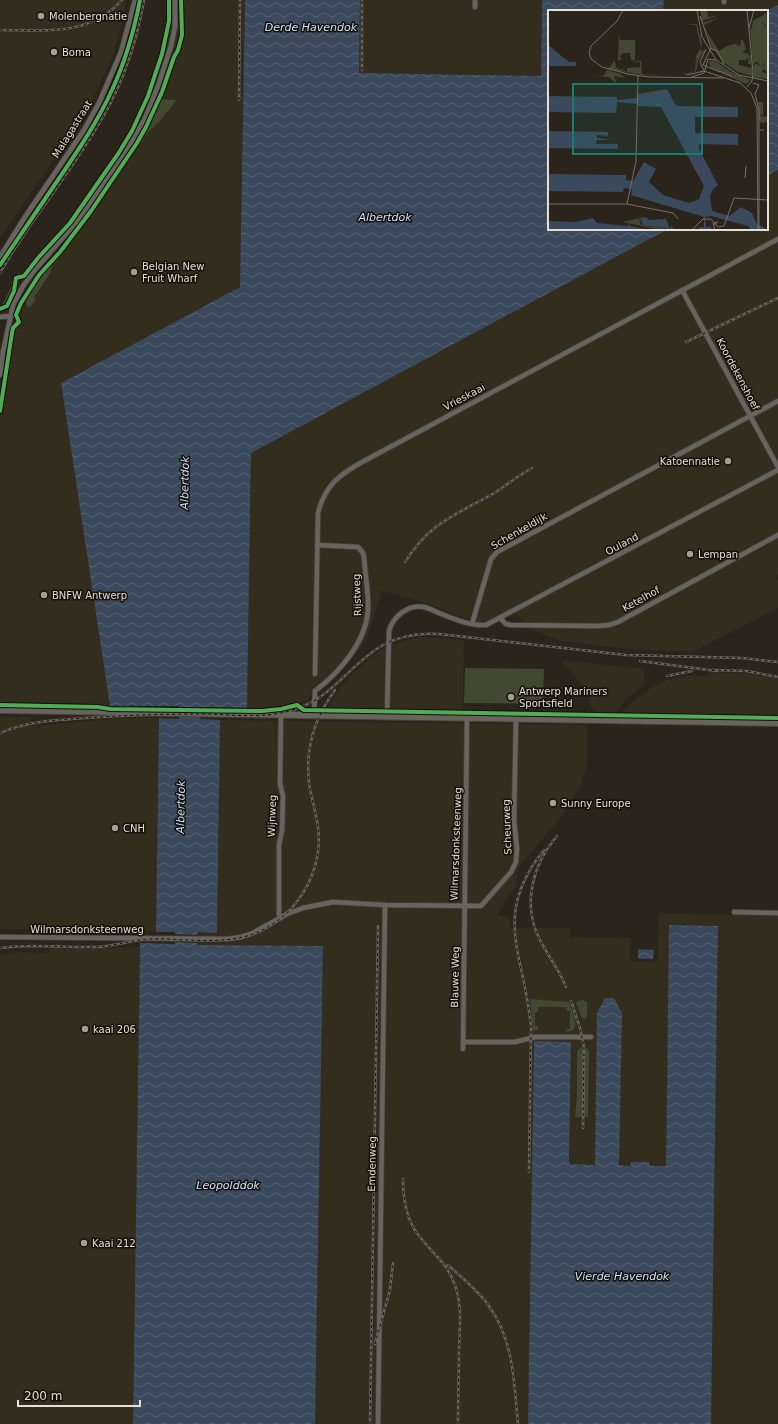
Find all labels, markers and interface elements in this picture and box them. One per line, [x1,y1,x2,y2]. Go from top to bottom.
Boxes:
inset map [548,10,768,230]
marker: Molenbergnatie [36,11,46,21]
place label: Molenbergnatie [49,11,127,22]
water label: Derde Havendok [265,21,358,34]
marker: Boma [49,47,59,57]
place label: Boma [62,47,91,58]
street label: Malagastraat [50,98,94,160]
water label: Albertdok [357,211,412,224]
place label: Belgian New Fruit Wharf [142,261,204,284]
marker: Belgian New Fruit Wharf [129,267,139,277]
street label: Koordekenshoef [714,336,762,412]
street label: Vrieskaai [441,381,487,413]
water label: Albertdok [178,456,192,511]
place label: Katoennatie [660,456,720,467]
marker: Katoennatie [723,456,733,466]
street label: Schenkeldijk [489,510,549,551]
street label: Ouland [604,531,640,557]
marker: Lempan [685,549,695,559]
place label: Lempan [698,549,738,560]
street label: Rijstweg [351,574,363,616]
street label: Ketelhof [620,584,662,614]
marker: BNFW Antwerp [39,590,49,600]
place label: BNFW Antwerp [52,590,127,601]
place label: Antwerp Mariners Sportsfield [519,686,608,709]
marker: Antwerp Mariners Sportsfield [506,692,516,702]
water label: Albertdok [174,780,188,835]
street label: Wilmarsdonksteenweg [449,787,463,901]
street label: Wijnweg [266,795,278,837]
marker: Sunny Europe [548,798,558,808]
place label: Sunny Europe [561,798,631,809]
street label: Scheurweg [501,799,513,855]
marker: CNH [110,823,120,833]
place label: CNH [123,823,145,834]
street label: Wilmarsdonksteenweg [30,924,144,935]
street label: Blauwe Weg [449,946,461,1008]
marker: kaai 206 [80,1024,90,1034]
place label: kaai 206 [93,1024,136,1035]
street label: Emdenweg [366,1136,378,1192]
water label: Leopolddok [196,1179,260,1192]
marker: Kaai 212 [79,1238,89,1248]
place label: Kaai 212 [92,1238,136,1249]
water label: Vierde Havendok [575,1270,670,1283]
scale bar [18,1382,140,1408]
text: 200 m [24,1389,62,1403]

